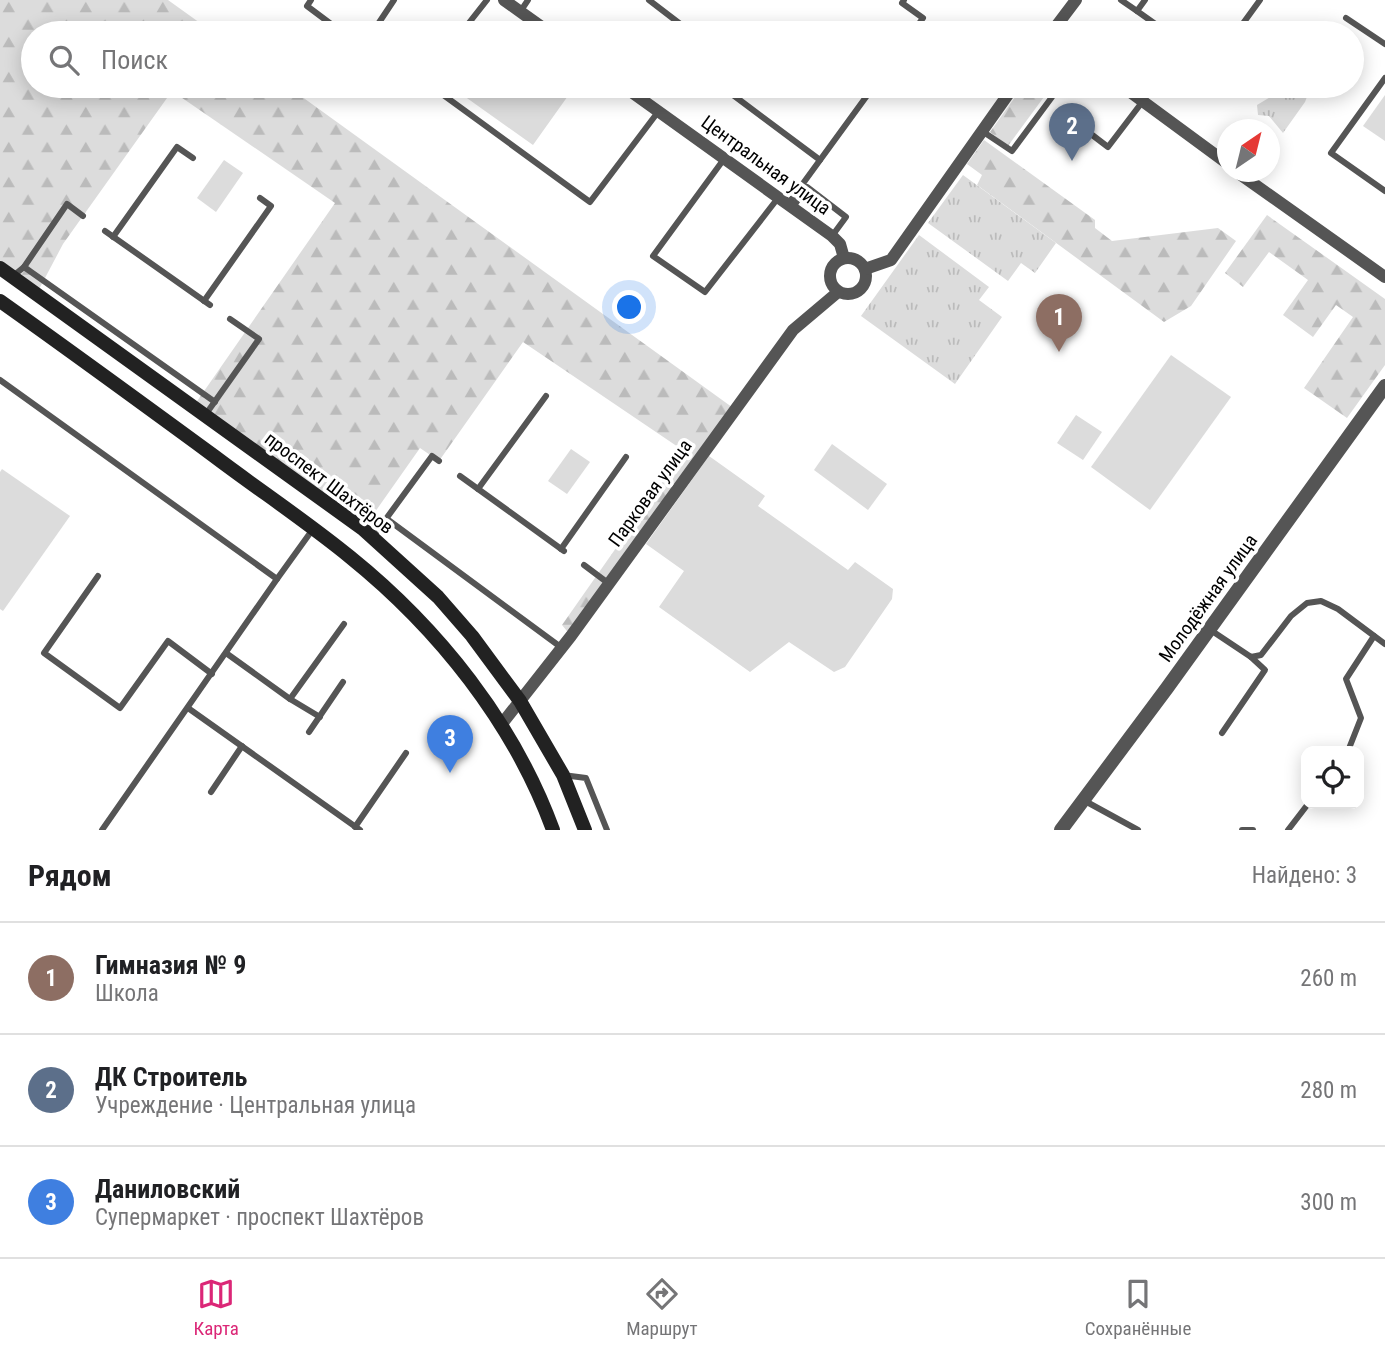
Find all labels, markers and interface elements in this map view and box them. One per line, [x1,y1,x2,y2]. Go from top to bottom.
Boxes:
search box [21,21,1364,98]
icon: search [45,41,83,79]
text: Поиск [101,45,168,75]
pin: 2 [1049,103,1095,161]
street label: Центральная улица [697,110,835,220]
north arrow [1217,119,1280,182]
your location [612,290,646,324]
pin: 1 [1036,294,1082,352]
street label: проспект Шахтёров [260,427,398,539]
street label: Парковая улица [603,435,697,551]
street label: Молодёжная улица [1154,530,1262,666]
pin: 3 [427,715,473,773]
map controls [1301,746,1364,809]
button: locate [1301,746,1364,809]
text: Рядом [28,858,112,893]
text: Найдено: 3 [1252,862,1357,889]
text: Гимназия № 9 [95,950,246,980]
text: 1 [45,965,57,992]
text: 260 m [1300,965,1357,992]
text: Школа [95,980,159,1007]
text: ДК Строитель [95,1062,247,1092]
text: 2 [45,1077,57,1104]
text: 280 m [1300,1077,1357,1104]
text: Учреждение · Центральная улица [95,1092,416,1119]
text: Даниловский [95,1174,240,1204]
text: 3 [45,1189,57,1216]
text: 300 m [1300,1189,1357,1216]
text: Супермаркет · проспект Шахтёров [95,1204,424,1231]
tab: Карта [194,1275,239,1340]
tab: Маршрут [626,1275,698,1340]
tab: Сохранённые [1085,1275,1191,1340]

